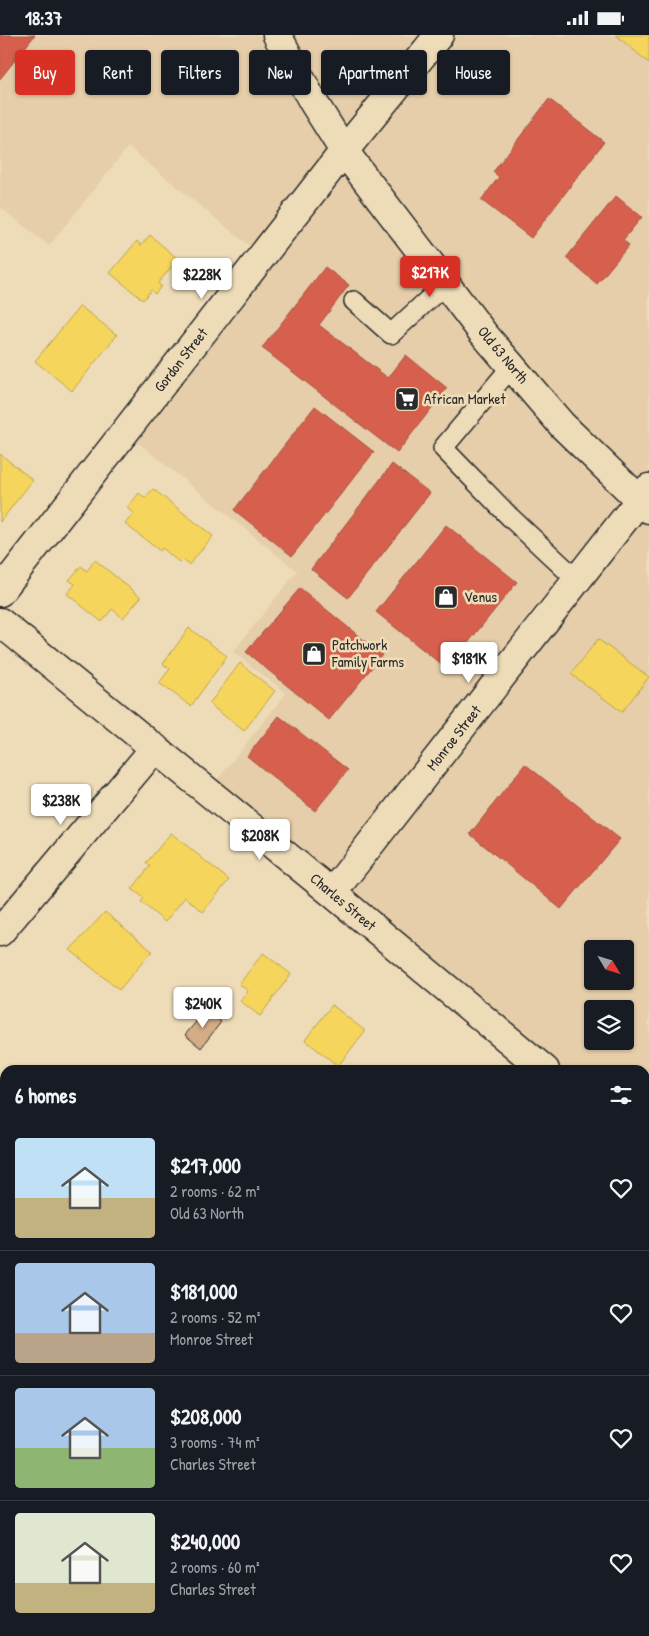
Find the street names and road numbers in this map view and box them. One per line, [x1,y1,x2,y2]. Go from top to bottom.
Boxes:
street label: Old 63 North [473,321,534,388]
street label: Gordon Street [149,323,213,396]
street label: Monroe Street [421,700,486,775]
street label: Charles Street [306,868,381,936]

